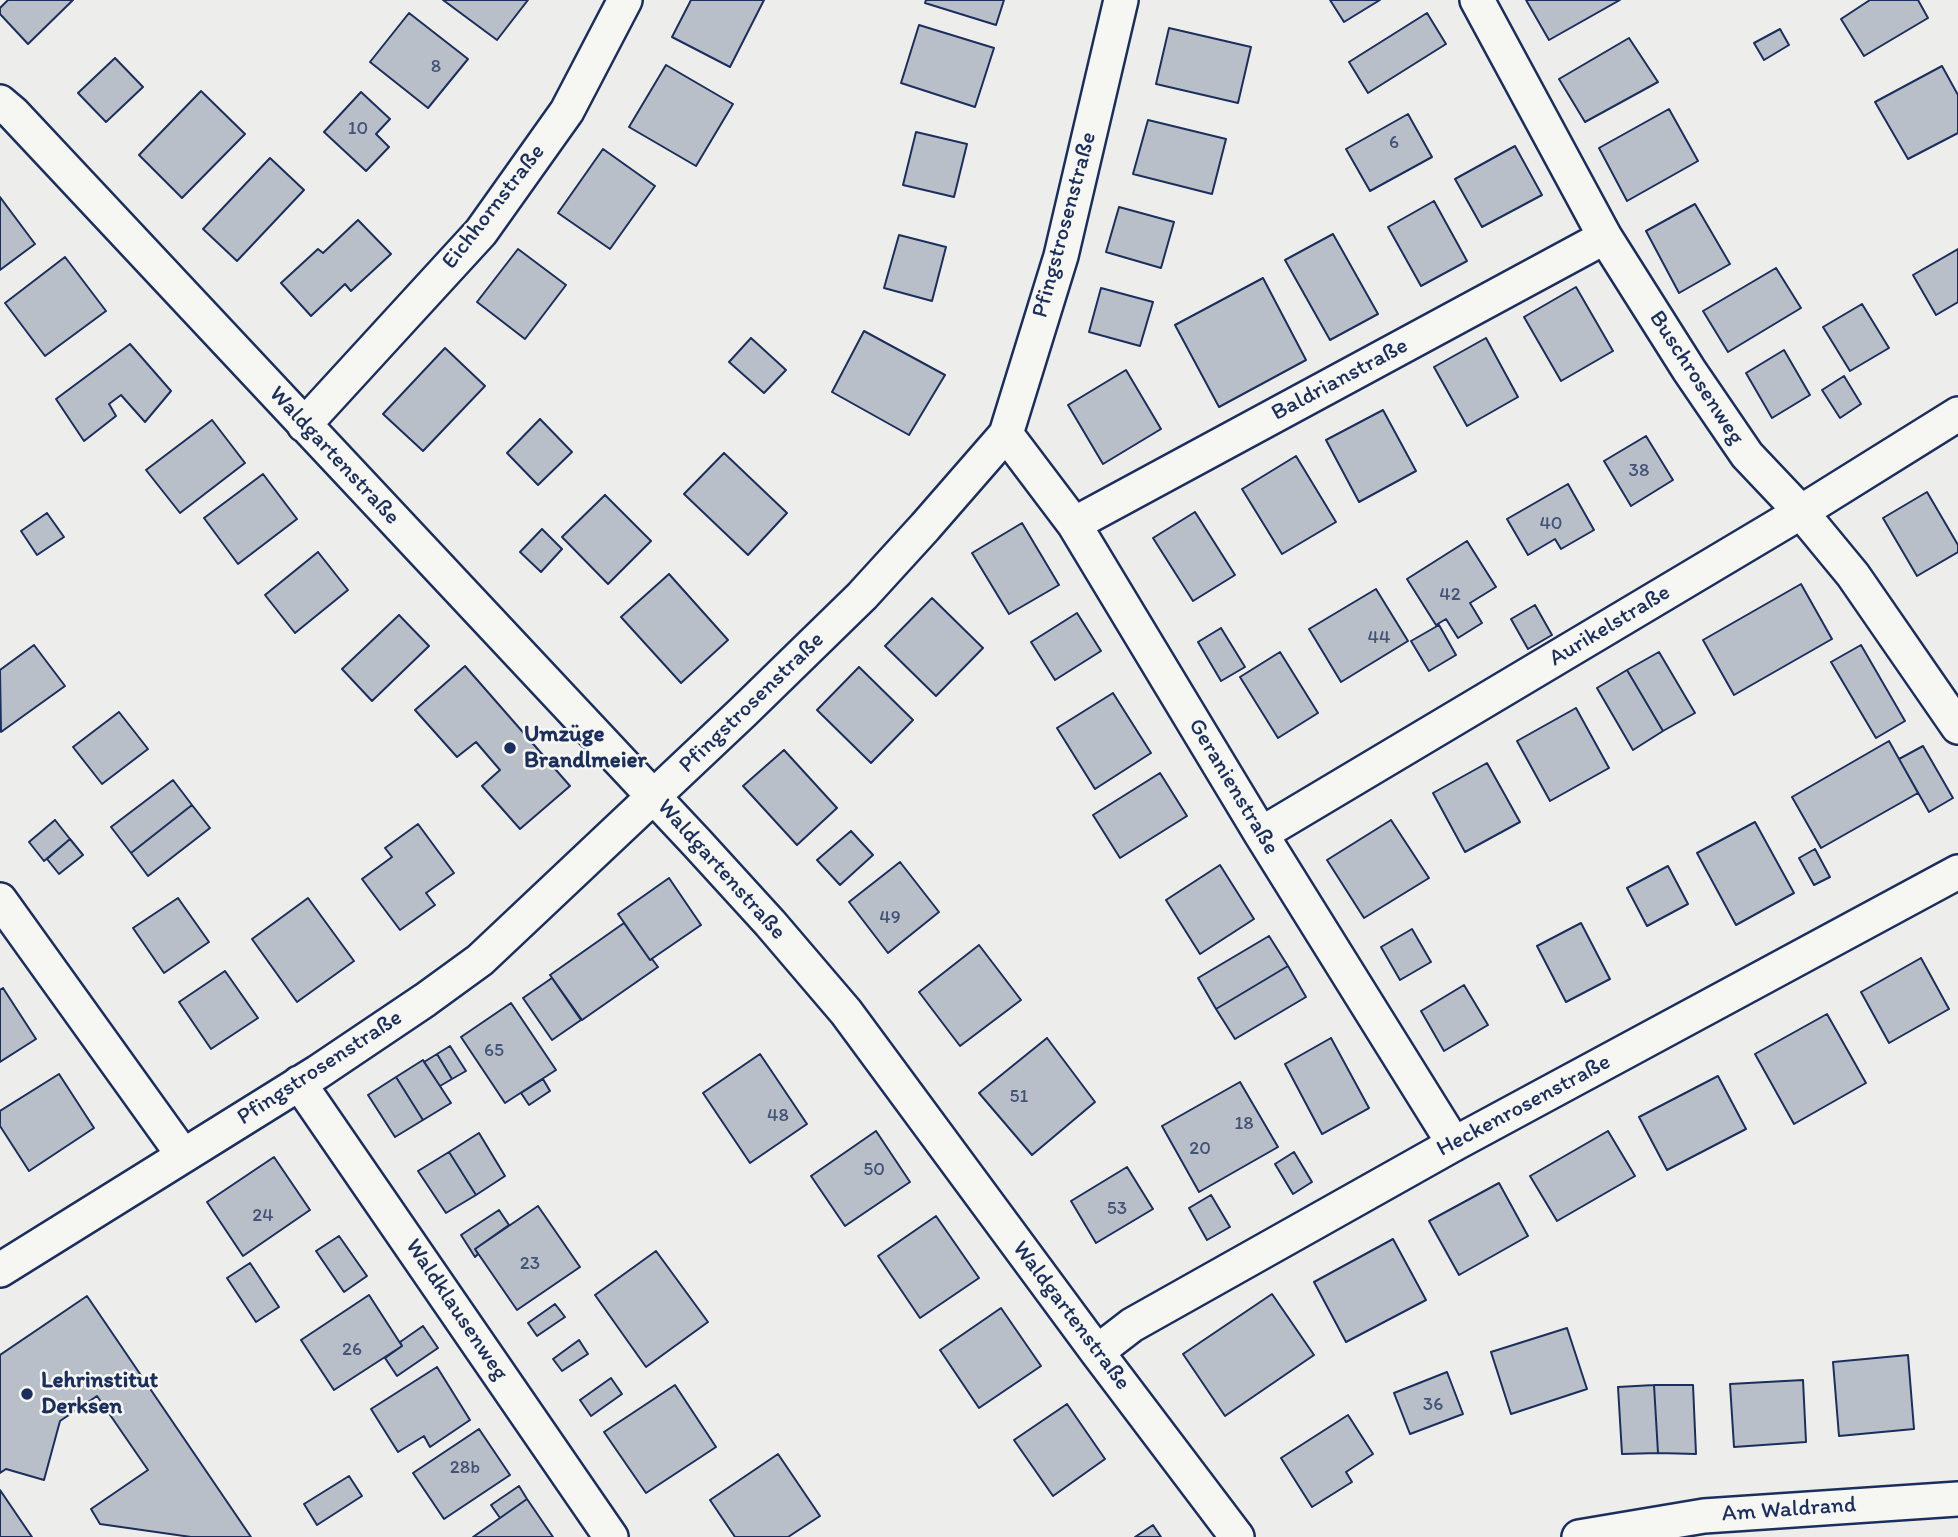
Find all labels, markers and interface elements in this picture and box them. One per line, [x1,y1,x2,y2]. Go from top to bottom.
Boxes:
house number: 8 [431,56,441,78]
house number: 10 [348,118,368,140]
street label: Pfingstrosenstraße [1027,129,1103,321]
house number: 6 [1389,132,1399,154]
street label: Eichhornstraße [437,139,551,275]
street label: Buschrosenweg [1642,306,1750,450]
street label: Baldrianstraße [1267,332,1413,428]
street label: Waldgartenstraße [263,381,405,531]
house number: 38 [1629,460,1649,482]
house number: 40 [1539,513,1563,535]
street label: Aurikelstraße [1544,579,1676,673]
house number: 42 [1439,584,1461,606]
street label: Pfingstrosenstraße [674,627,830,779]
house number: 44 [1368,627,1390,649]
street label: Geranienstraße [1182,714,1284,860]
place label: Umzüge Brandlmeier [524,721,647,775]
marker: Umzüge Brandlmeier [502,740,518,756]
street label: Waldgartenstraße [651,794,791,946]
house number: 49 [879,907,901,929]
street label: Pfingstrosenstraße [232,1004,408,1132]
house number: 65 [484,1040,504,1062]
street label: Heckenrosenstraße [1432,1049,1616,1163]
house number: 51 [1010,1086,1028,1108]
house number: 48 [767,1105,789,1127]
house number: 18 [1234,1113,1254,1135]
house number: 20 [1189,1138,1211,1160]
house number: 50 [863,1159,885,1181]
house number: 53 [1107,1198,1127,1220]
house number: 24 [252,1205,274,1227]
street label: Waldklausenweg [399,1234,513,1386]
street label: Waldgartenstraße [1006,1236,1136,1396]
house number: 23 [520,1253,540,1275]
house number: 26 [342,1339,362,1361]
place label: Lehrinstitut Derksen [41,1367,158,1421]
marker: Lehrinstitut Derksen [19,1386,35,1402]
house number: 36 [1423,1394,1443,1416]
house number: 28b [450,1457,480,1479]
street label: Am Waldrand [1721,1492,1857,1528]

